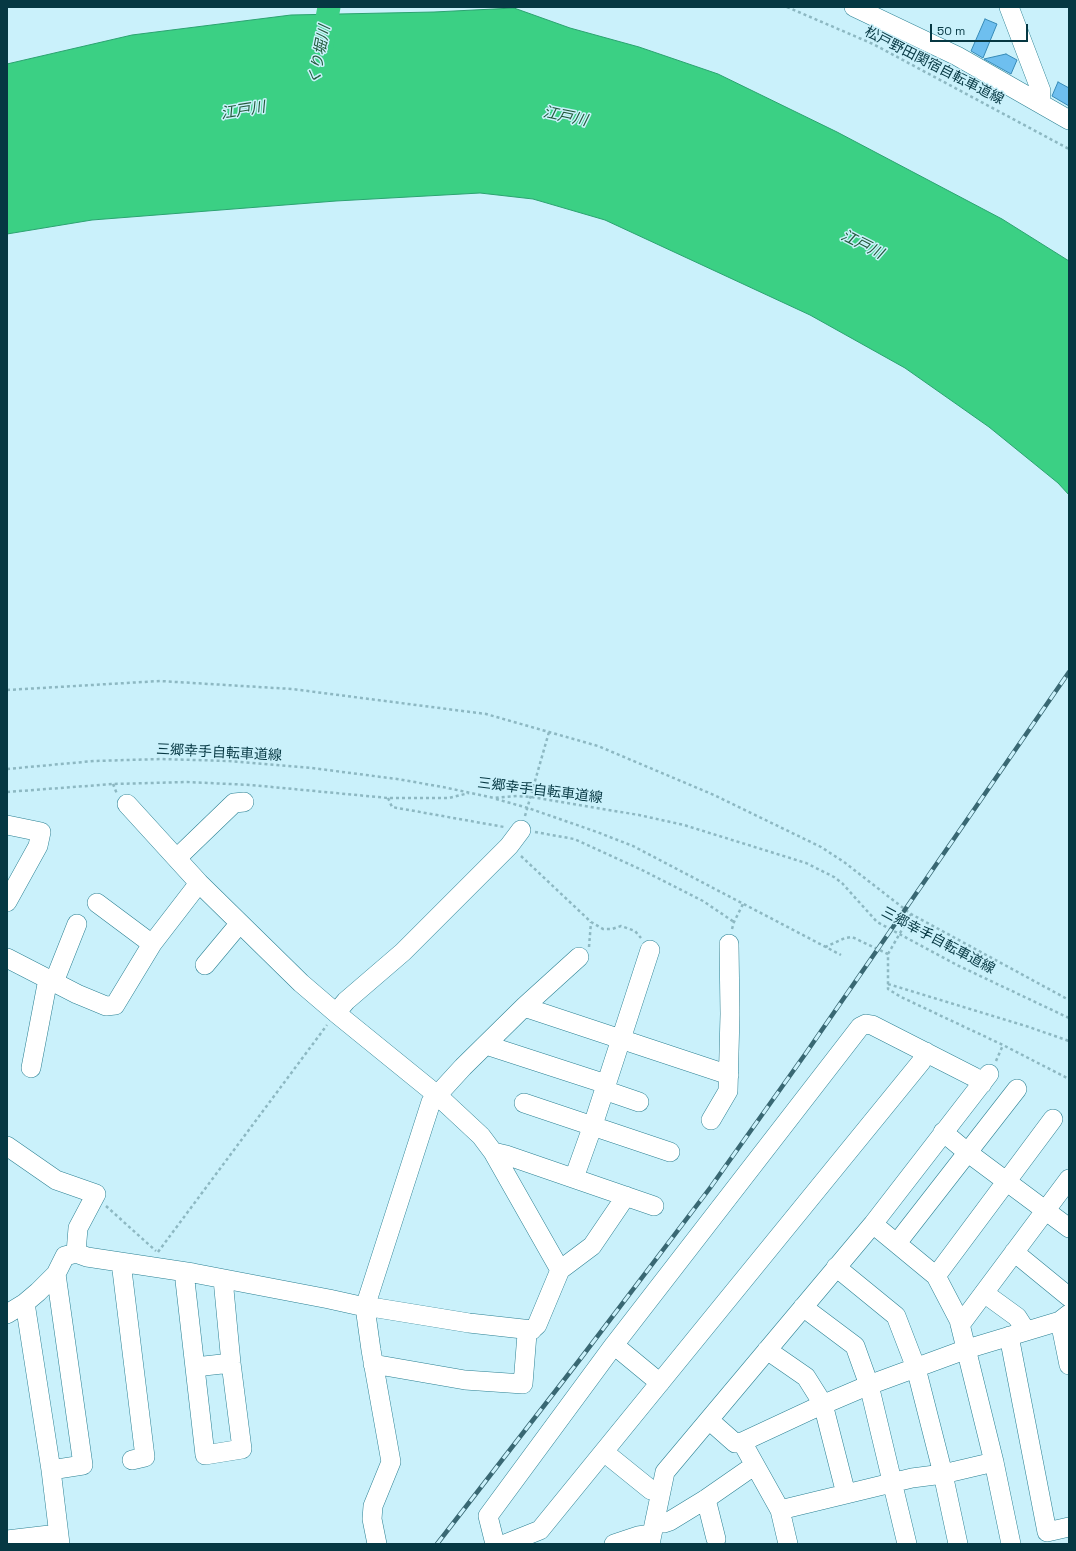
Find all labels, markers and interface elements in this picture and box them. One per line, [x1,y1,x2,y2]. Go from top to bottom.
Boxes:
scale bar [932,16,1030,42]
text: 50 m [937,23,965,39]
water label: くり堀川 [305,24,335,86]
street label: 松戸野田関宿自転車道線 [862,24,1006,108]
water label: 江戸川 [219,99,267,123]
water label: 江戸川 [541,104,589,130]
water label: 江戸川 [838,227,886,263]
street label: 三郷幸手自転車道線 [156,741,282,765]
street label: 三郷幸手自転車道線 [476,775,604,807]
street label: 三郷幸手自転車道線 [878,904,998,978]

